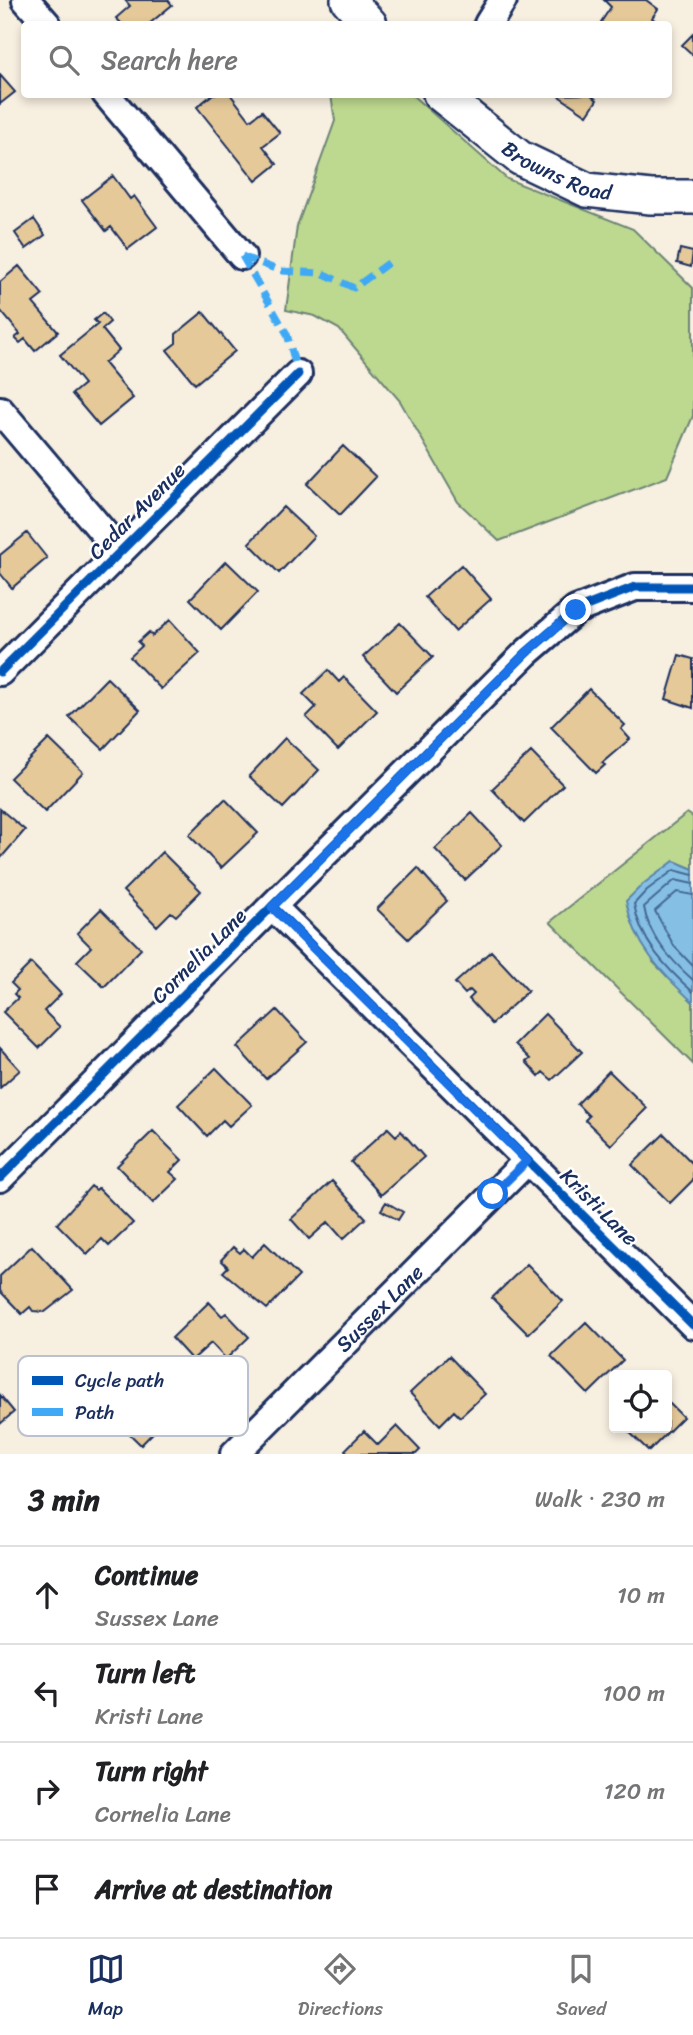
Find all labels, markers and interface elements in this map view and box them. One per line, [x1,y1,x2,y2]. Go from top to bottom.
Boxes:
search box [21,21,672,98]
text: Search here [101,37,238,83]
icon: search [45,41,83,79]
street label: Browns Road [493,131,615,212]
street label: Cedar Avenue [79,453,195,569]
route end [560,594,591,625]
street label: Cornelia Lane [142,899,256,1013]
street label: Kristi Lane [551,1159,648,1256]
route start [477,1178,508,1209]
street label: Sussex Lane [326,1255,433,1362]
legend [18,1356,248,1436]
text: Cycle path [75,1364,164,1397]
map controls [609,1370,672,1433]
button: locate [609,1370,672,1433]
text: Path [75,1396,114,1429]
text: 3 min [28,1473,100,1527]
text: Walk · 230 m [535,1479,665,1520]
text: Continue [95,1552,198,1598]
text: 10 m [617,1575,665,1616]
icon: ahead [28,1576,66,1614]
text: Sussex Lane [95,1598,219,1639]
text: Turn left [95,1650,195,1696]
text: 100 m [602,1673,665,1714]
icon: left [28,1674,66,1712]
text: Kristi Lane [95,1696,203,1737]
text: Turn right [95,1748,208,1794]
text: 120 m [604,1771,665,1812]
icon: right [28,1772,66,1810]
text: Cornelia Lane [95,1794,231,1835]
text: Arrive at destination [95,1866,332,1912]
icon: arrive [28,1870,66,1908]
tab: Map [87,1950,125,2025]
tab: Directions [298,1950,383,2025]
tab: Saved [556,1950,606,2025]

